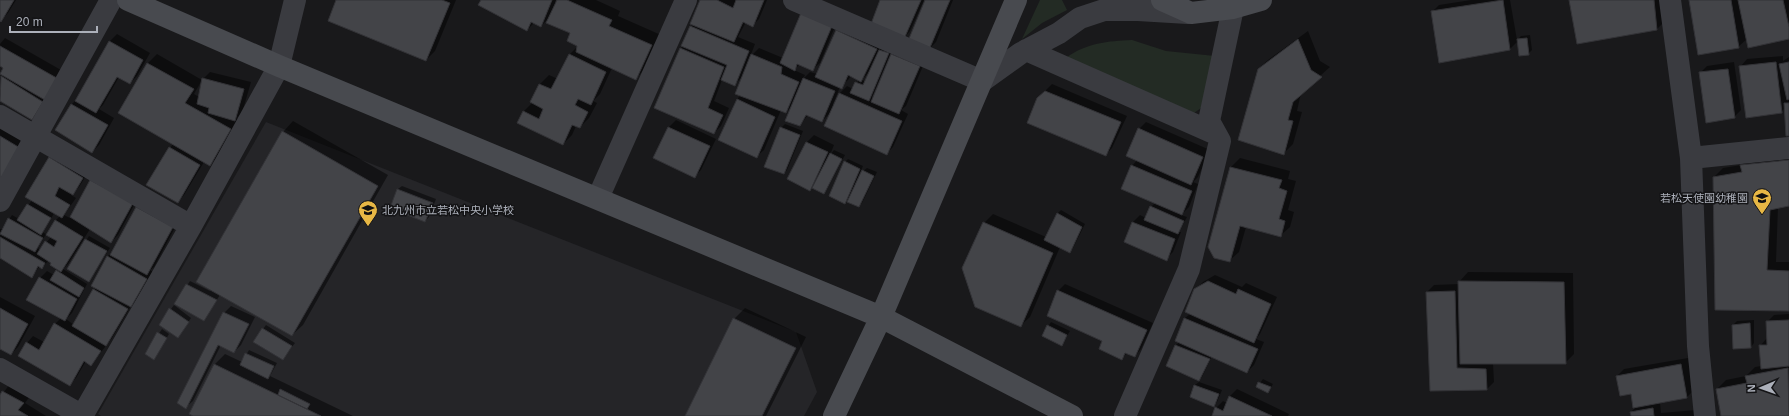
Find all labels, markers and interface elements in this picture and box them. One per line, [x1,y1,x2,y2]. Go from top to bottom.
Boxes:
scale bar [10,8,97,34]
text: 20 m [16,15,43,29]
school or university icon: 若松天使園幼稚園 [1751,187,1773,215]
place label: 若松天使園幼稚園 [1660,192,1748,204]
school or university icon: 北九州市立若松中央小学校 [357,199,379,227]
place label: 北九州市立若松中央小学校 [382,204,514,216]
north arrow [1741,368,1781,408]
text: N [1745,384,1757,393]

